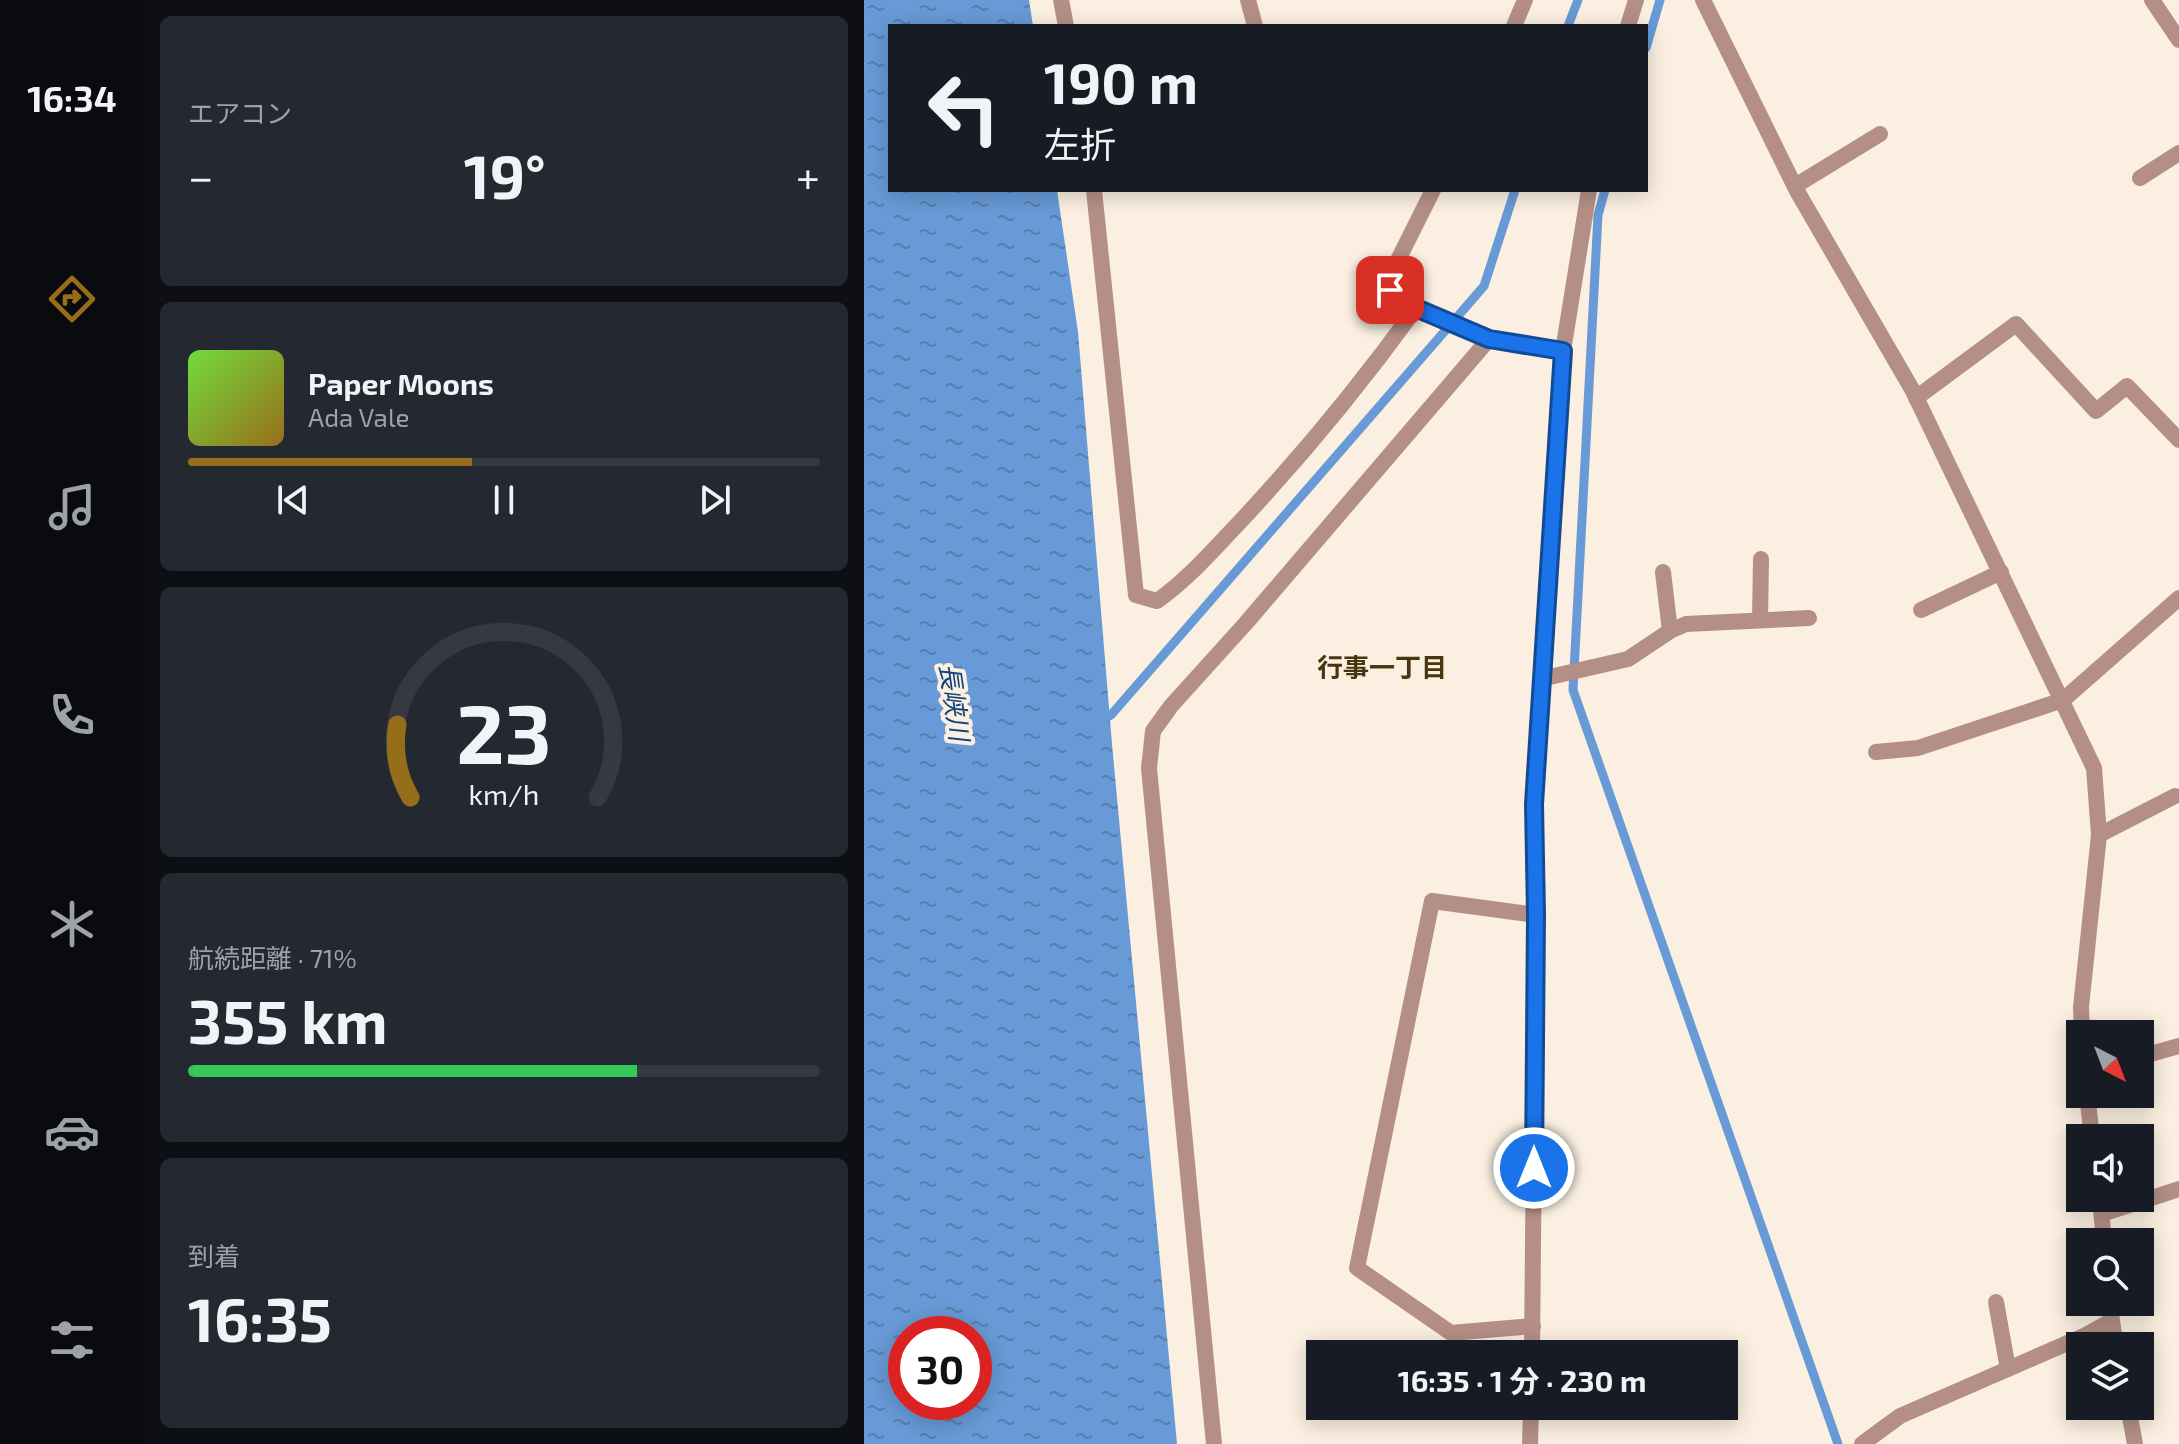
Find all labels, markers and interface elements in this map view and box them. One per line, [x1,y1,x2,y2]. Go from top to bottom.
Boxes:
text: 190 m [1044,48,1198,115]
icon: left [912,56,1016,160]
text: 16:34 [27,76,117,119]
text: エアコン [188,97,292,128]
text: 左折 [1044,122,1116,165]
text: 19° [464,139,546,211]
text: − [188,149,214,202]
text: + [796,149,820,202]
pin [1356,256,1424,324]
icon: arrive [1368,268,1412,312]
icon: directions [44,271,100,327]
text: Paper Moons [308,365,494,401]
text: Ada Vale [308,401,410,432]
icon: previous [271,478,315,522]
icon: pause [482,478,526,522]
icon: next [693,478,737,522]
icon: music [44,479,100,535]
district label: 行事一丁目 [1317,651,1447,682]
water label: 長峡川 [935,661,977,746]
text: 23 [456,681,552,781]
icon: phone [44,687,100,743]
text: km/h [469,776,539,811]
icon: climate [44,896,100,952]
text: 航続距離 · 71% [188,942,357,973]
text: 355 km [188,984,388,1056]
north arrow [2066,1020,2154,1108]
map controls [2066,1020,2154,1420]
icon: car [44,1104,100,1160]
button: sound [2066,1124,2154,1212]
position arrow [1492,1126,1576,1210]
button: search [2066,1228,2154,1316]
text: 到着 [188,1240,240,1271]
text: 16:35 [188,1282,332,1354]
icon: filters [44,1312,100,1368]
speed limit sign: 30 [888,1316,992,1420]
button: layers [2066,1332,2154,1420]
text: 16:35 · 1 分 · 230 m [1398,1362,1646,1398]

